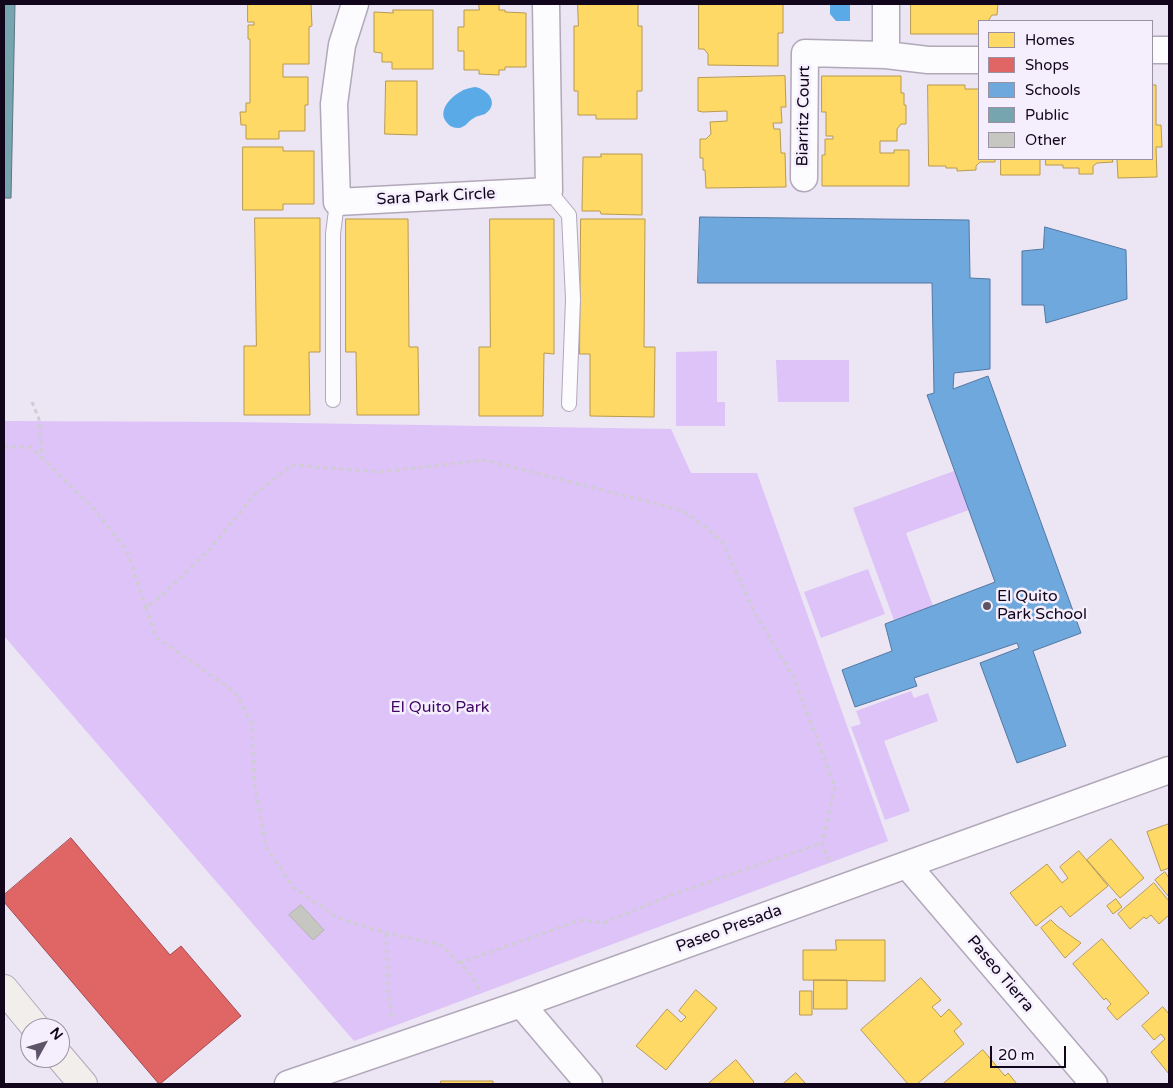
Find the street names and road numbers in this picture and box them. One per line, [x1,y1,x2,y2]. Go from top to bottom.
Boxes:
street label: Biarritz Court [794,65,814,167]
street label: Sara Park Circle [376,184,496,210]
street label: Paseo Presada [673,901,785,957]
street label: Paseo Tierra [962,932,1038,1016]

